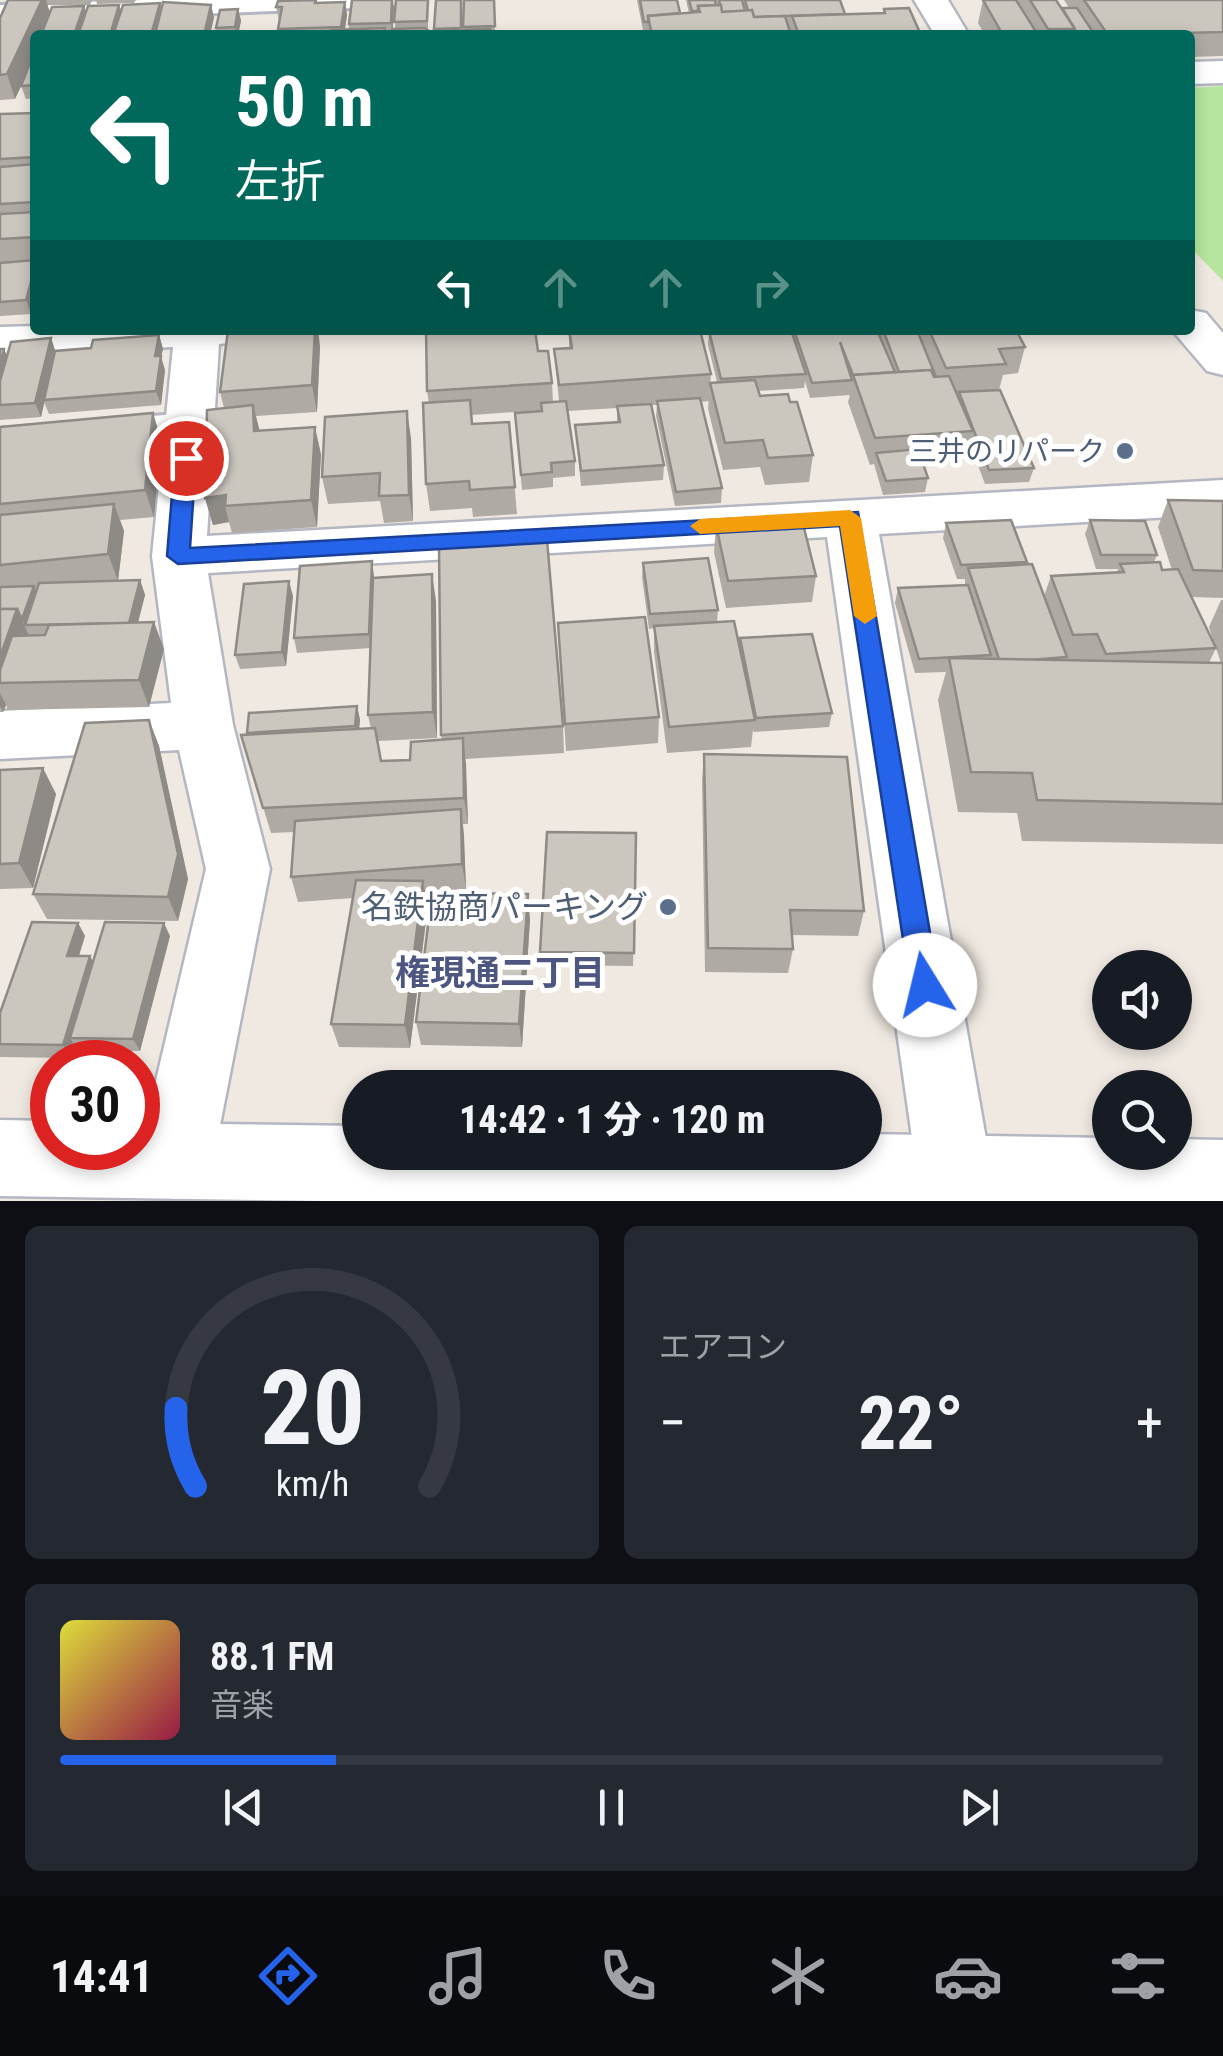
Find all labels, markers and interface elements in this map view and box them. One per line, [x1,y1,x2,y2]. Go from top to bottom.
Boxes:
text: 50 m [235,61,374,143]
icon: left [70,70,200,200]
text: 左折 [235,155,325,208]
icon: left [428,260,483,315]
icon: ahead [533,260,588,315]
icon: ahead [638,260,693,315]
icon: right [743,260,798,315]
pin [144,416,229,501]
icon: arrive [159,431,214,486]
place label: 三井のリパーク [909,435,1105,468]
marker: 三井のリパーク [1114,440,1136,462]
place label: 名鉄協商パーキング [361,888,648,926]
marker: 名鉄協商パーキング [657,896,679,918]
position arrow [873,933,977,1037]
map controls [1092,950,1192,1170]
button: sound [1092,950,1192,1050]
district label: 権現通二丁目 [395,953,605,994]
speed limit sign: 30 [30,1040,160,1170]
button: search [1092,1070,1192,1170]
text: 14:42 · 1 分 · 120 m [459,1098,765,1142]
text: エアコン [659,1328,787,1366]
text: 20 [259,1348,365,1469]
text: 22° [858,1379,964,1467]
text: − [659,1391,687,1455]
text: + [1136,1391,1163,1455]
text: km/h [275,1463,349,1505]
text: 88.1 FM [210,1635,334,1679]
text: 音楽 [210,1686,274,1724]
icon: previous [216,1780,271,1835]
icon: pause [584,1780,639,1835]
icon: next [952,1780,1007,1835]
icon: directions [253,1941,323,2011]
icon: music [423,1941,493,2011]
icon: phone [593,1941,663,2011]
icon: climate [763,1941,833,2011]
icon: car [933,1941,1003,2011]
icon: filters [1103,1941,1173,2011]
text: 14:41 [50,1950,153,2003]

